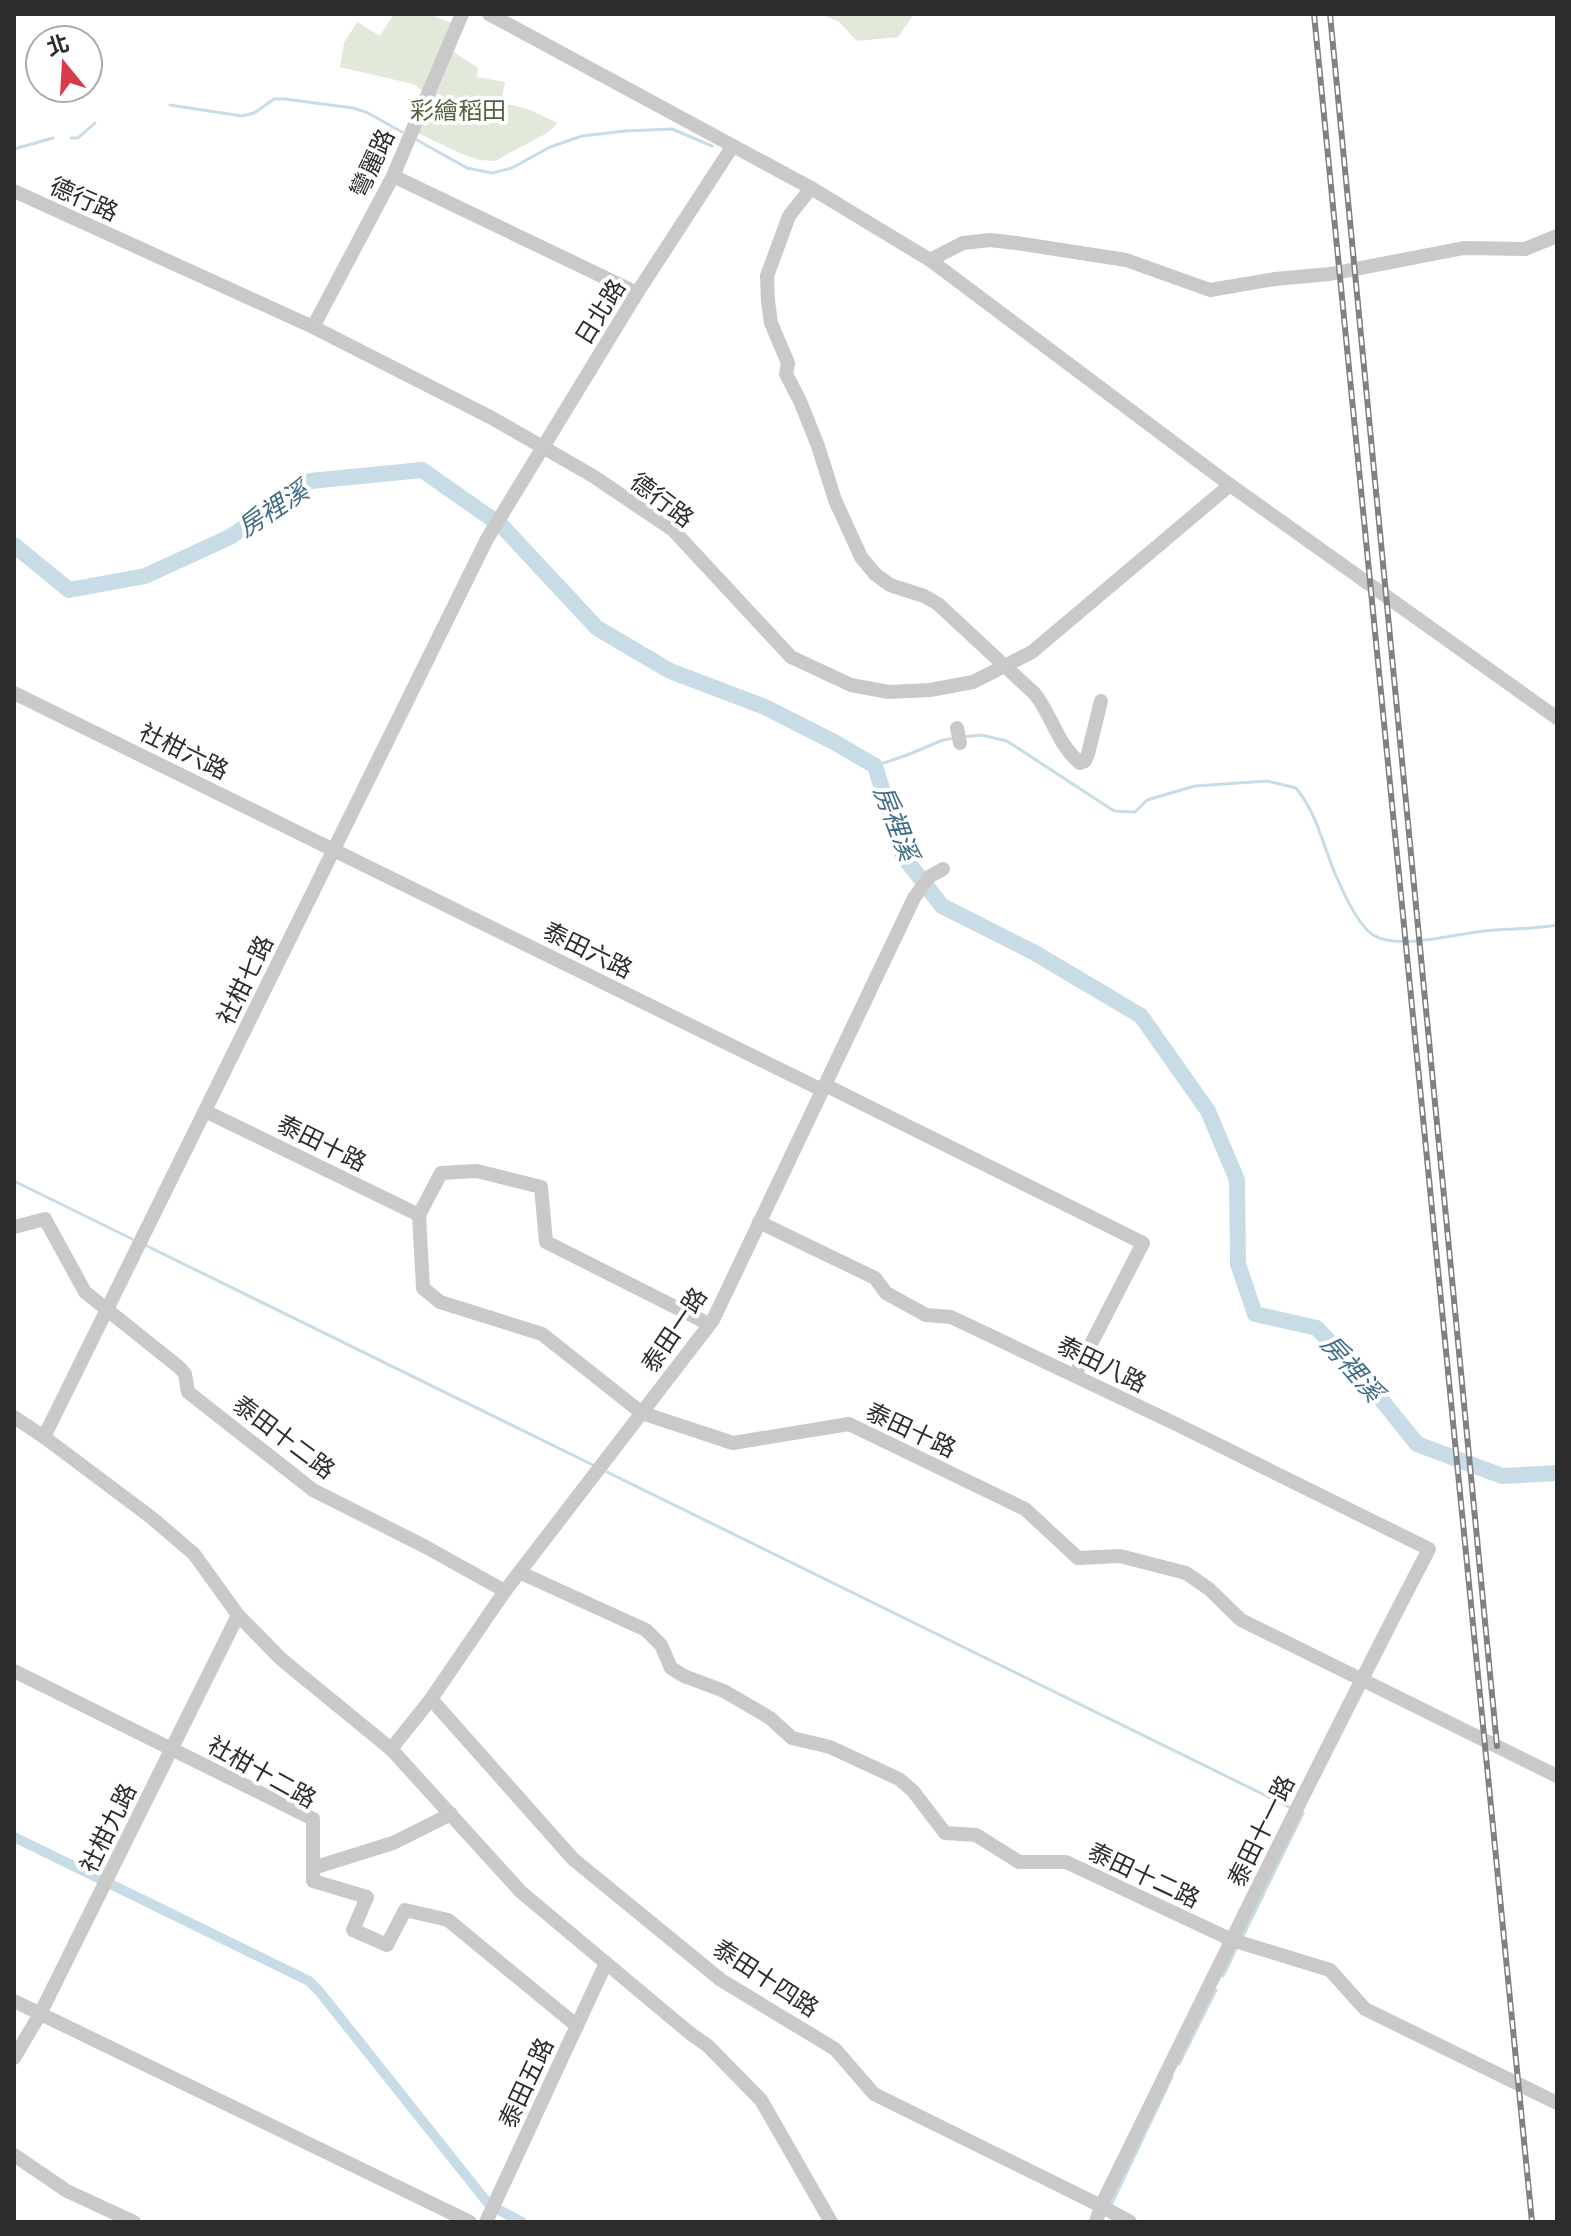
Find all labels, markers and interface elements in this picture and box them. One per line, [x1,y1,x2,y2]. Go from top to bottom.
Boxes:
north arrow [24,24,104,104]
text: 北 [43,28,73,63]
park label: 彩繪稻田 [410,95,506,126]
street label: 彎麗路 [343,124,401,202]
street label: 德行路 [45,170,123,228]
street label: 日北路 [568,273,632,351]
street label: 德行路 [624,466,700,534]
water label: 房裡溪 [231,471,318,545]
street label: 社柑六路 [134,716,234,786]
water label: 房裡溪 [866,780,927,869]
street label: 泰田六路 [538,915,638,985]
street label: 社柑七路 [210,930,280,1030]
street label: 泰田十路 [272,1108,372,1178]
street label: 泰田一路 [634,1282,714,1378]
water label: 房裡溪 [1314,1327,1393,1412]
street label: 泰田八路 [1052,1329,1152,1399]
street label: 泰田十二路 [227,1389,341,1485]
street label: 泰田十路 [861,1396,961,1464]
street label: 社柑十二路 [202,1729,322,1815]
street label: 泰田十一路 [1221,1770,1301,1892]
street label: 社柑九路 [73,1778,143,1878]
street label: 泰田十二路 [1083,1836,1205,1914]
street label: 泰田十四路 [707,1932,825,2024]
street label: 泰田五路 [492,2033,560,2133]

